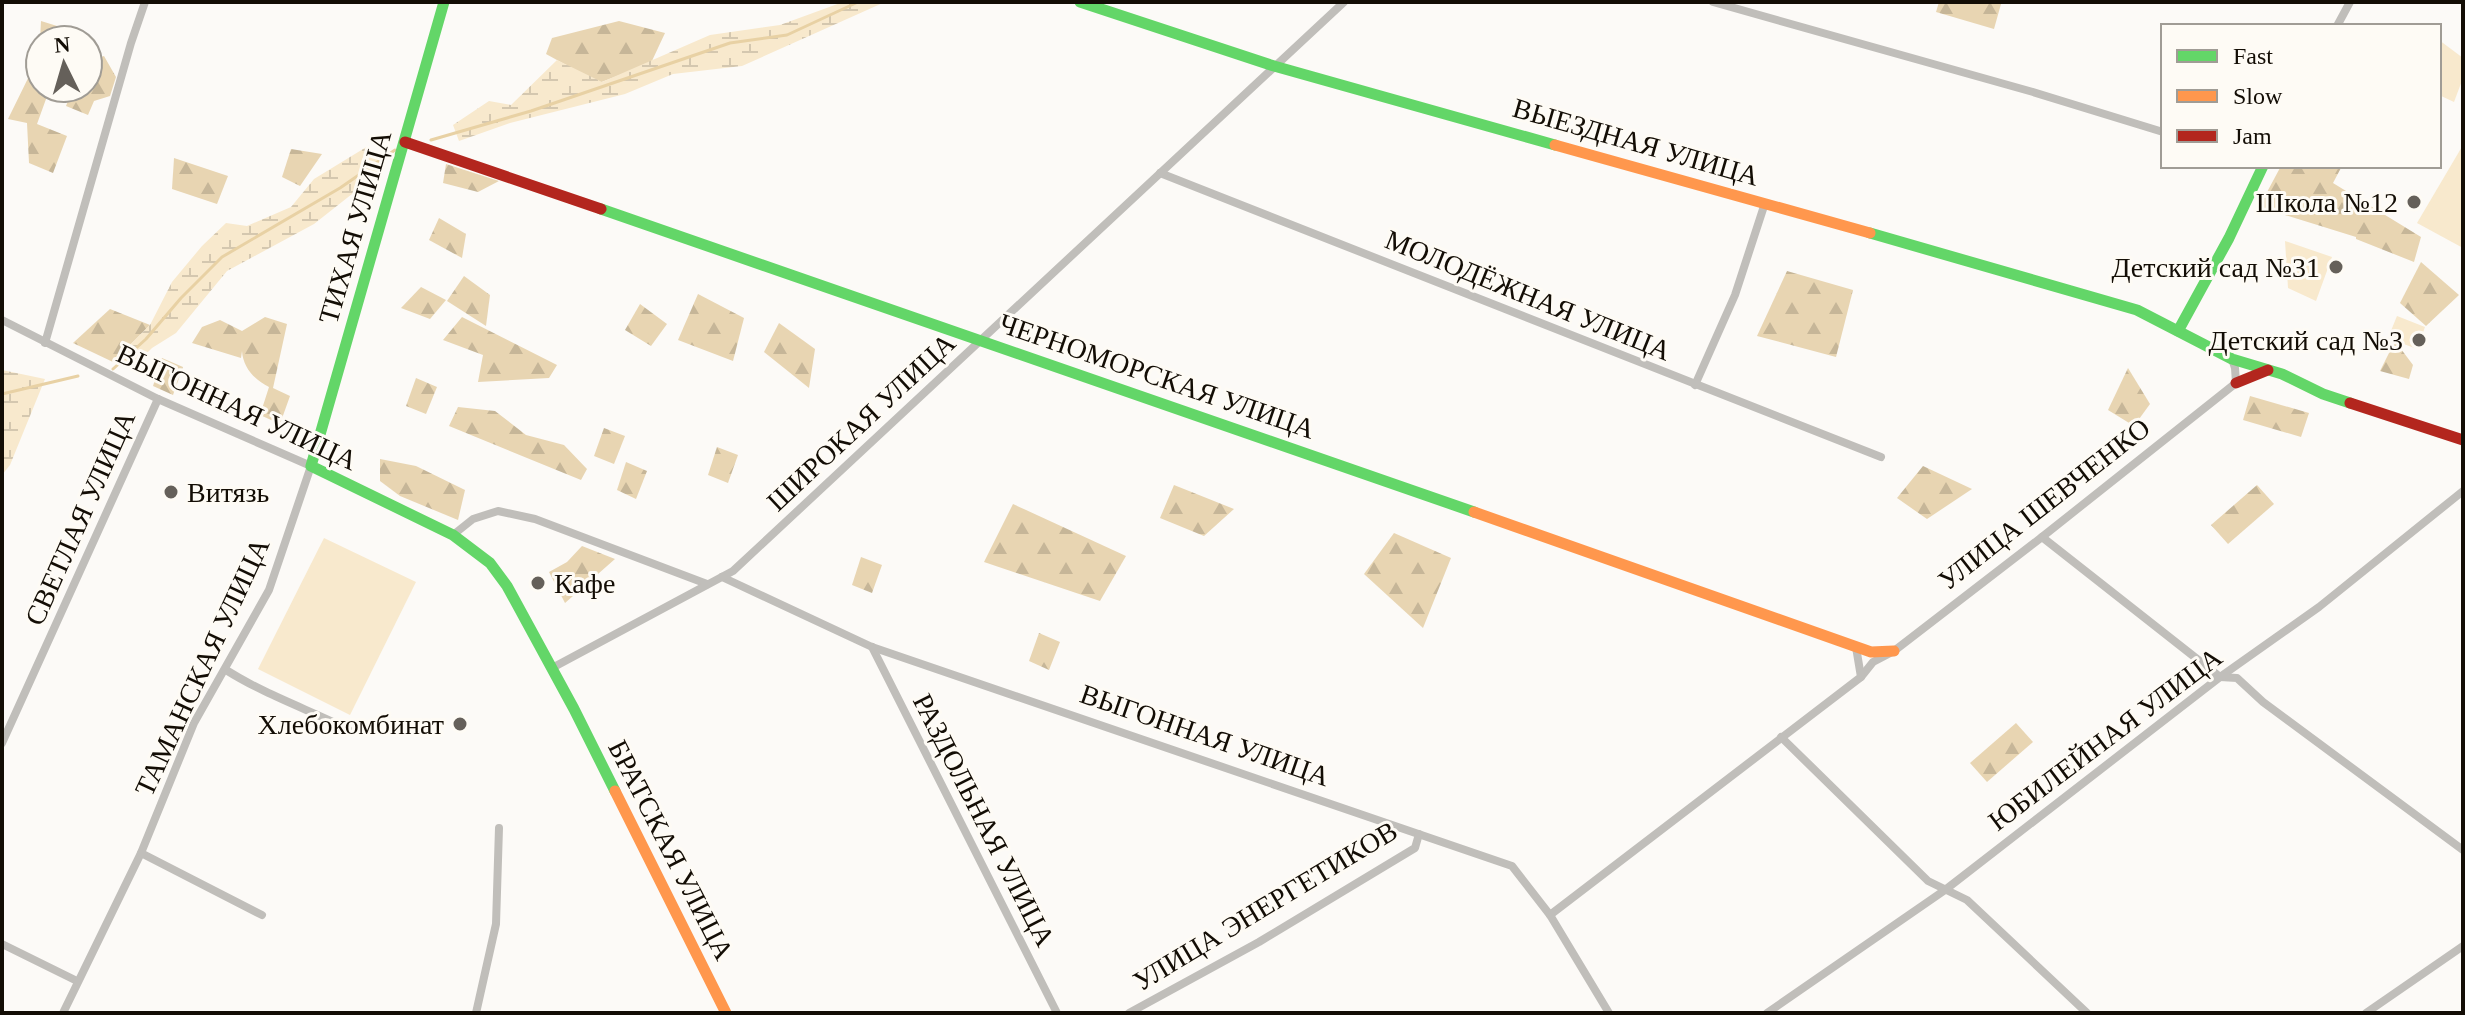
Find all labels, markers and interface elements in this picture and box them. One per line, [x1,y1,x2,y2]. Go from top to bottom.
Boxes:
north arrow [24,24,104,104]
legend [2161,24,2441,168]
text: N [53,31,71,58]
text: Fast [2233,43,2273,69]
text: Slow [2233,83,2283,109]
street label: ВЫЕЗДНАЯ УЛИЦА [1509,92,1763,192]
text: Jam [2233,123,2272,149]
street label: ТИХАЯ УЛИЦА [313,126,398,327]
place label: Школа №12 [2256,187,2398,218]
marker: Школа №12 [2405,193,2423,211]
street label: МОЛОДЁЖНАЯ УЛИЦА [1381,223,1676,367]
place label: Детский сад №31 [2111,252,2320,283]
marker: Детский сад №31 [2327,258,2345,276]
street label: ЧЕРНОМОРСКАЯ УЛИЦА [995,307,1320,445]
place label: Детский сад №3 [2208,325,2403,356]
street label: ШИРОКАЯ УЛИЦА [761,326,962,517]
marker: Детский сад №3 [2410,331,2428,349]
street label: ВЫГОННАЯ УЛИЦА [112,338,363,477]
street label: СВЕТЛАЯ УЛИЦА [19,405,142,630]
street label: УЛИЦА ШЕВЧЕНКО [1932,412,2156,596]
place label: Витязь [187,477,269,508]
marker: Витязь [162,483,180,501]
street label: ТАМАНСКАЯ УЛИЦА [129,532,276,801]
place label: Кафе [554,568,615,599]
marker: Кафе [529,574,547,592]
street label: ЮБИЛЕЙНАЯ УЛИЦА [1982,641,2228,837]
street label: ВЫГОННАЯ УЛИЦА [1076,678,1334,792]
street label: РАЗДОЛЬНАЯ УЛИЦА [907,689,1062,952]
place label: Хлебокомбинат [258,709,444,740]
marker: Хлебокомбинат [451,715,469,733]
street label: БРАТСКАЯ УЛИЦА [602,735,740,966]
street label: УЛИЦА ЭНЕРГЕТИКОВ [1127,815,1403,997]

